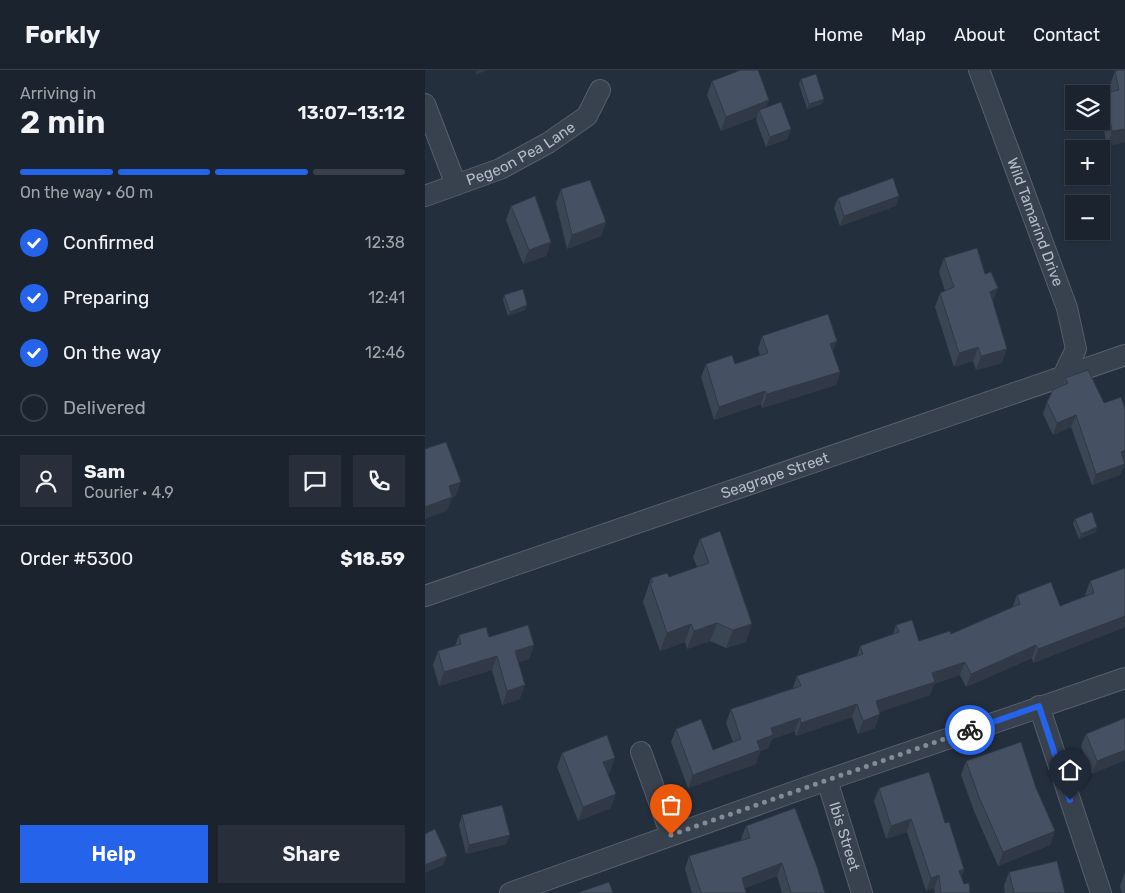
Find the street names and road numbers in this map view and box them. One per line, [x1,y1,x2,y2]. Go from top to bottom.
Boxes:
street label: Pegeon Pea Lane [464,118,579,189]
street label: Wild Tamarind Drive [1003,155,1067,289]
street label: Seagrape Street [718,449,831,503]
street label: Ibis Street [825,800,864,873]

